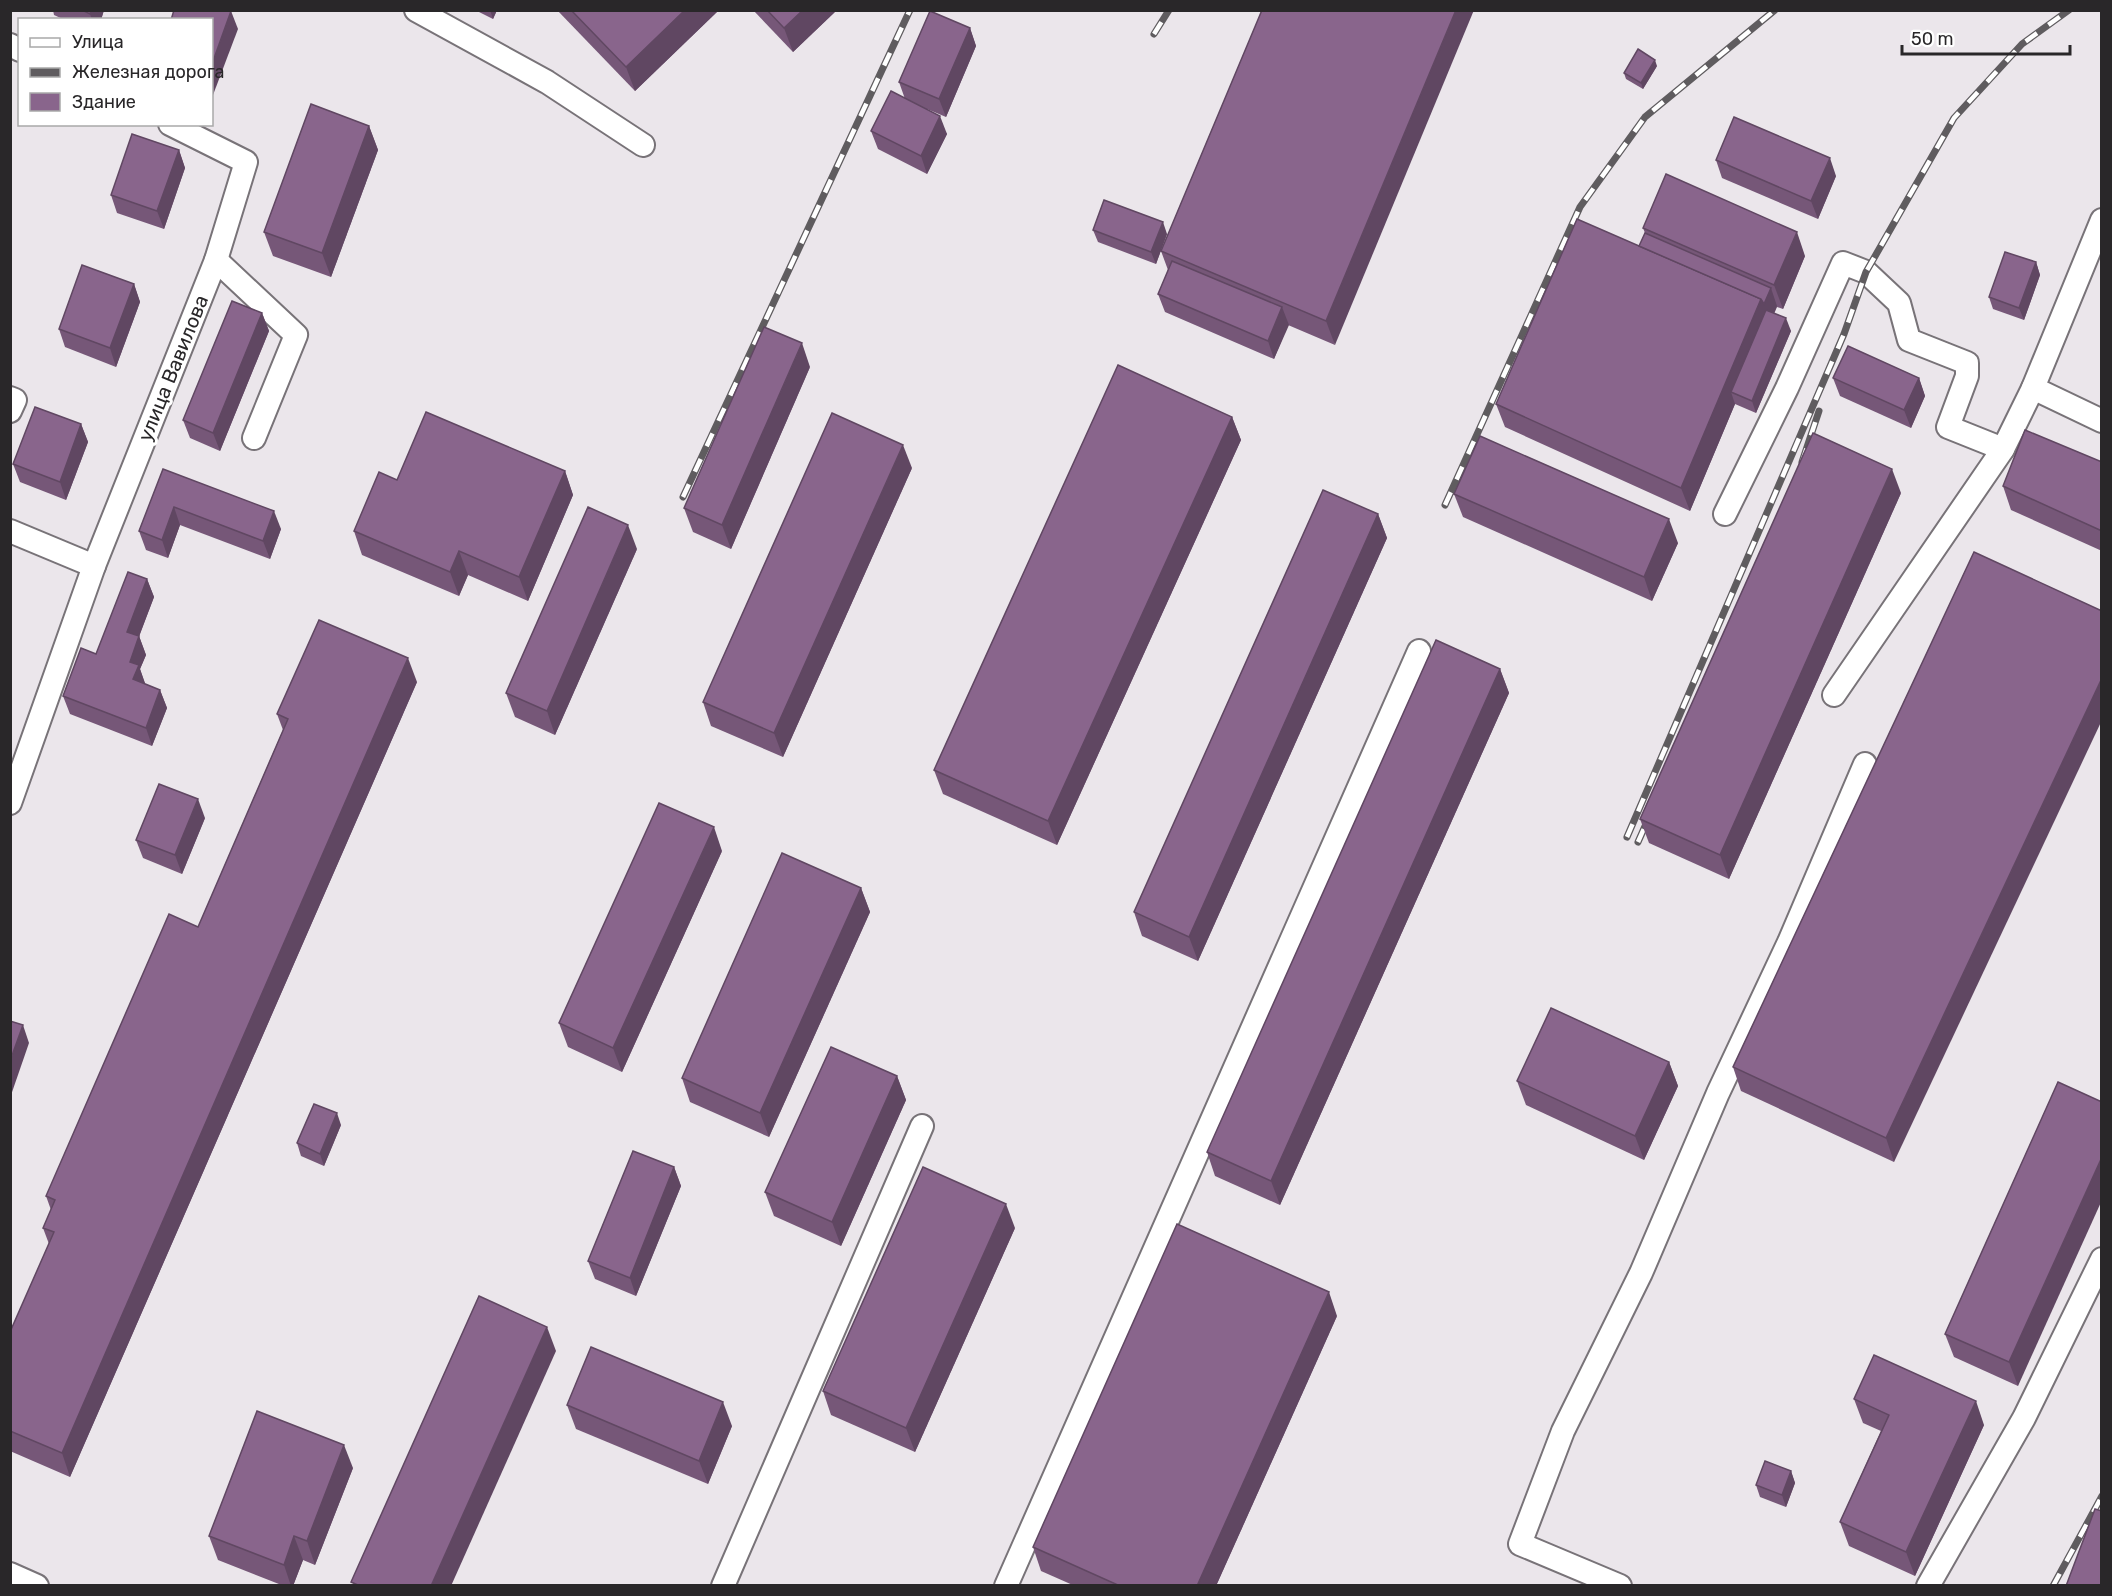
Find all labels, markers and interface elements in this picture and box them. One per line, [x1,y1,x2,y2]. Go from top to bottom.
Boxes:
legend [18,18,213,126]
scale bar [1902,18,2070,56]
text: 50 m [1911,28,1954,50]
text: Улица [72,31,124,53]
text: Железная дорога [72,61,225,83]
text: Здание [72,91,136,113]
street label: улица Вавилова [133,291,213,445]

